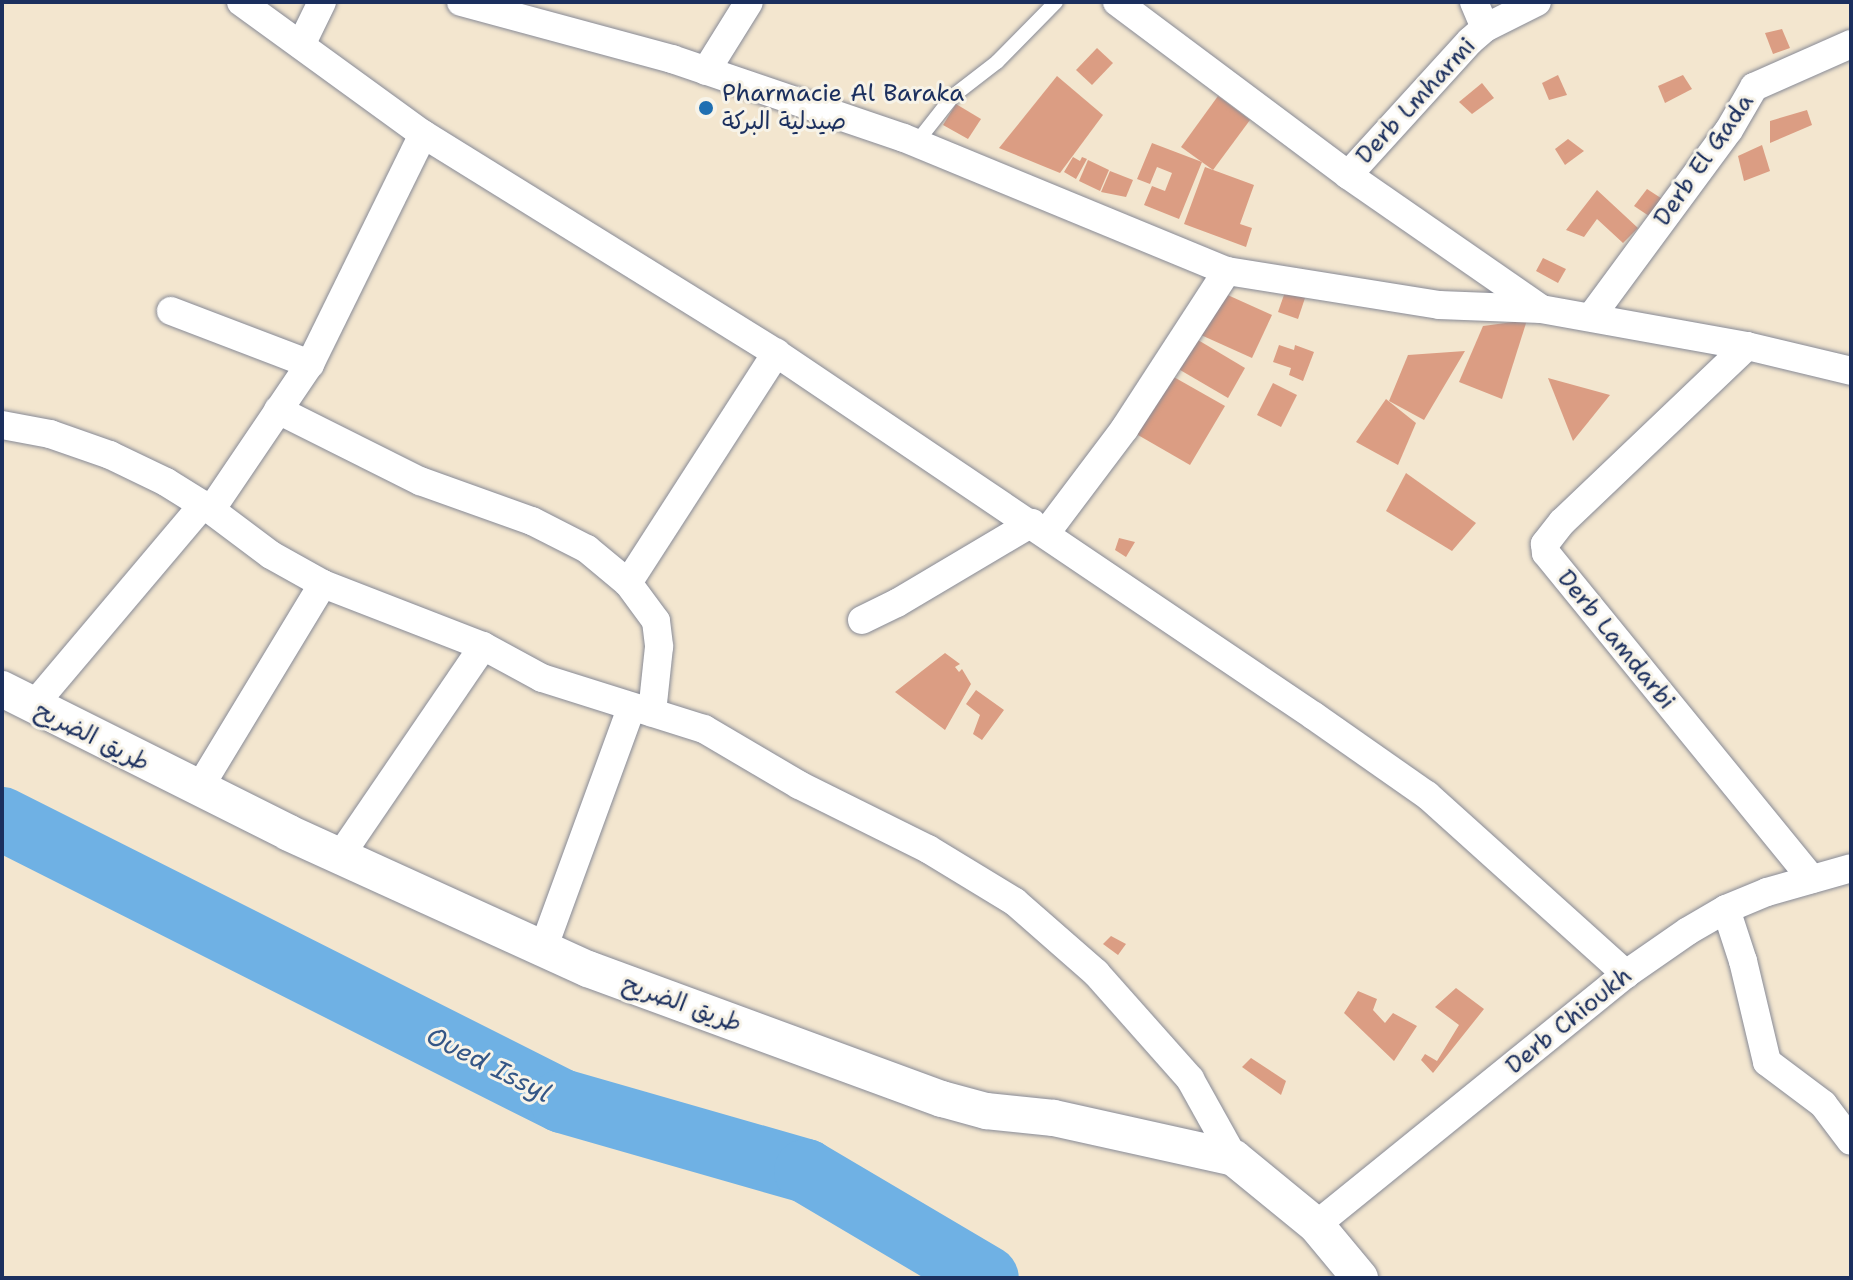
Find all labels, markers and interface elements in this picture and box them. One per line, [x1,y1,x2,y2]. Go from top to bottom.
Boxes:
street label: Derb Lmharmi [1350,32,1482,170]
place label: Pharmacie Al Baraka صيدلية البركة [722,80,964,136]
street label: Derb El Gada [1648,88,1760,232]
marker: Pharmacie Al Baraka صيدلية البركة [697,99,715,117]
street label: Derb Lamdarbi [1551,564,1681,716]
street label: طريق الضريح [30,696,154,778]
street label: Derb Chioukh [1500,961,1638,1081]
street label: طريق الضريح [619,969,745,1039]
water label: Oued Issyl [421,1019,557,1109]

